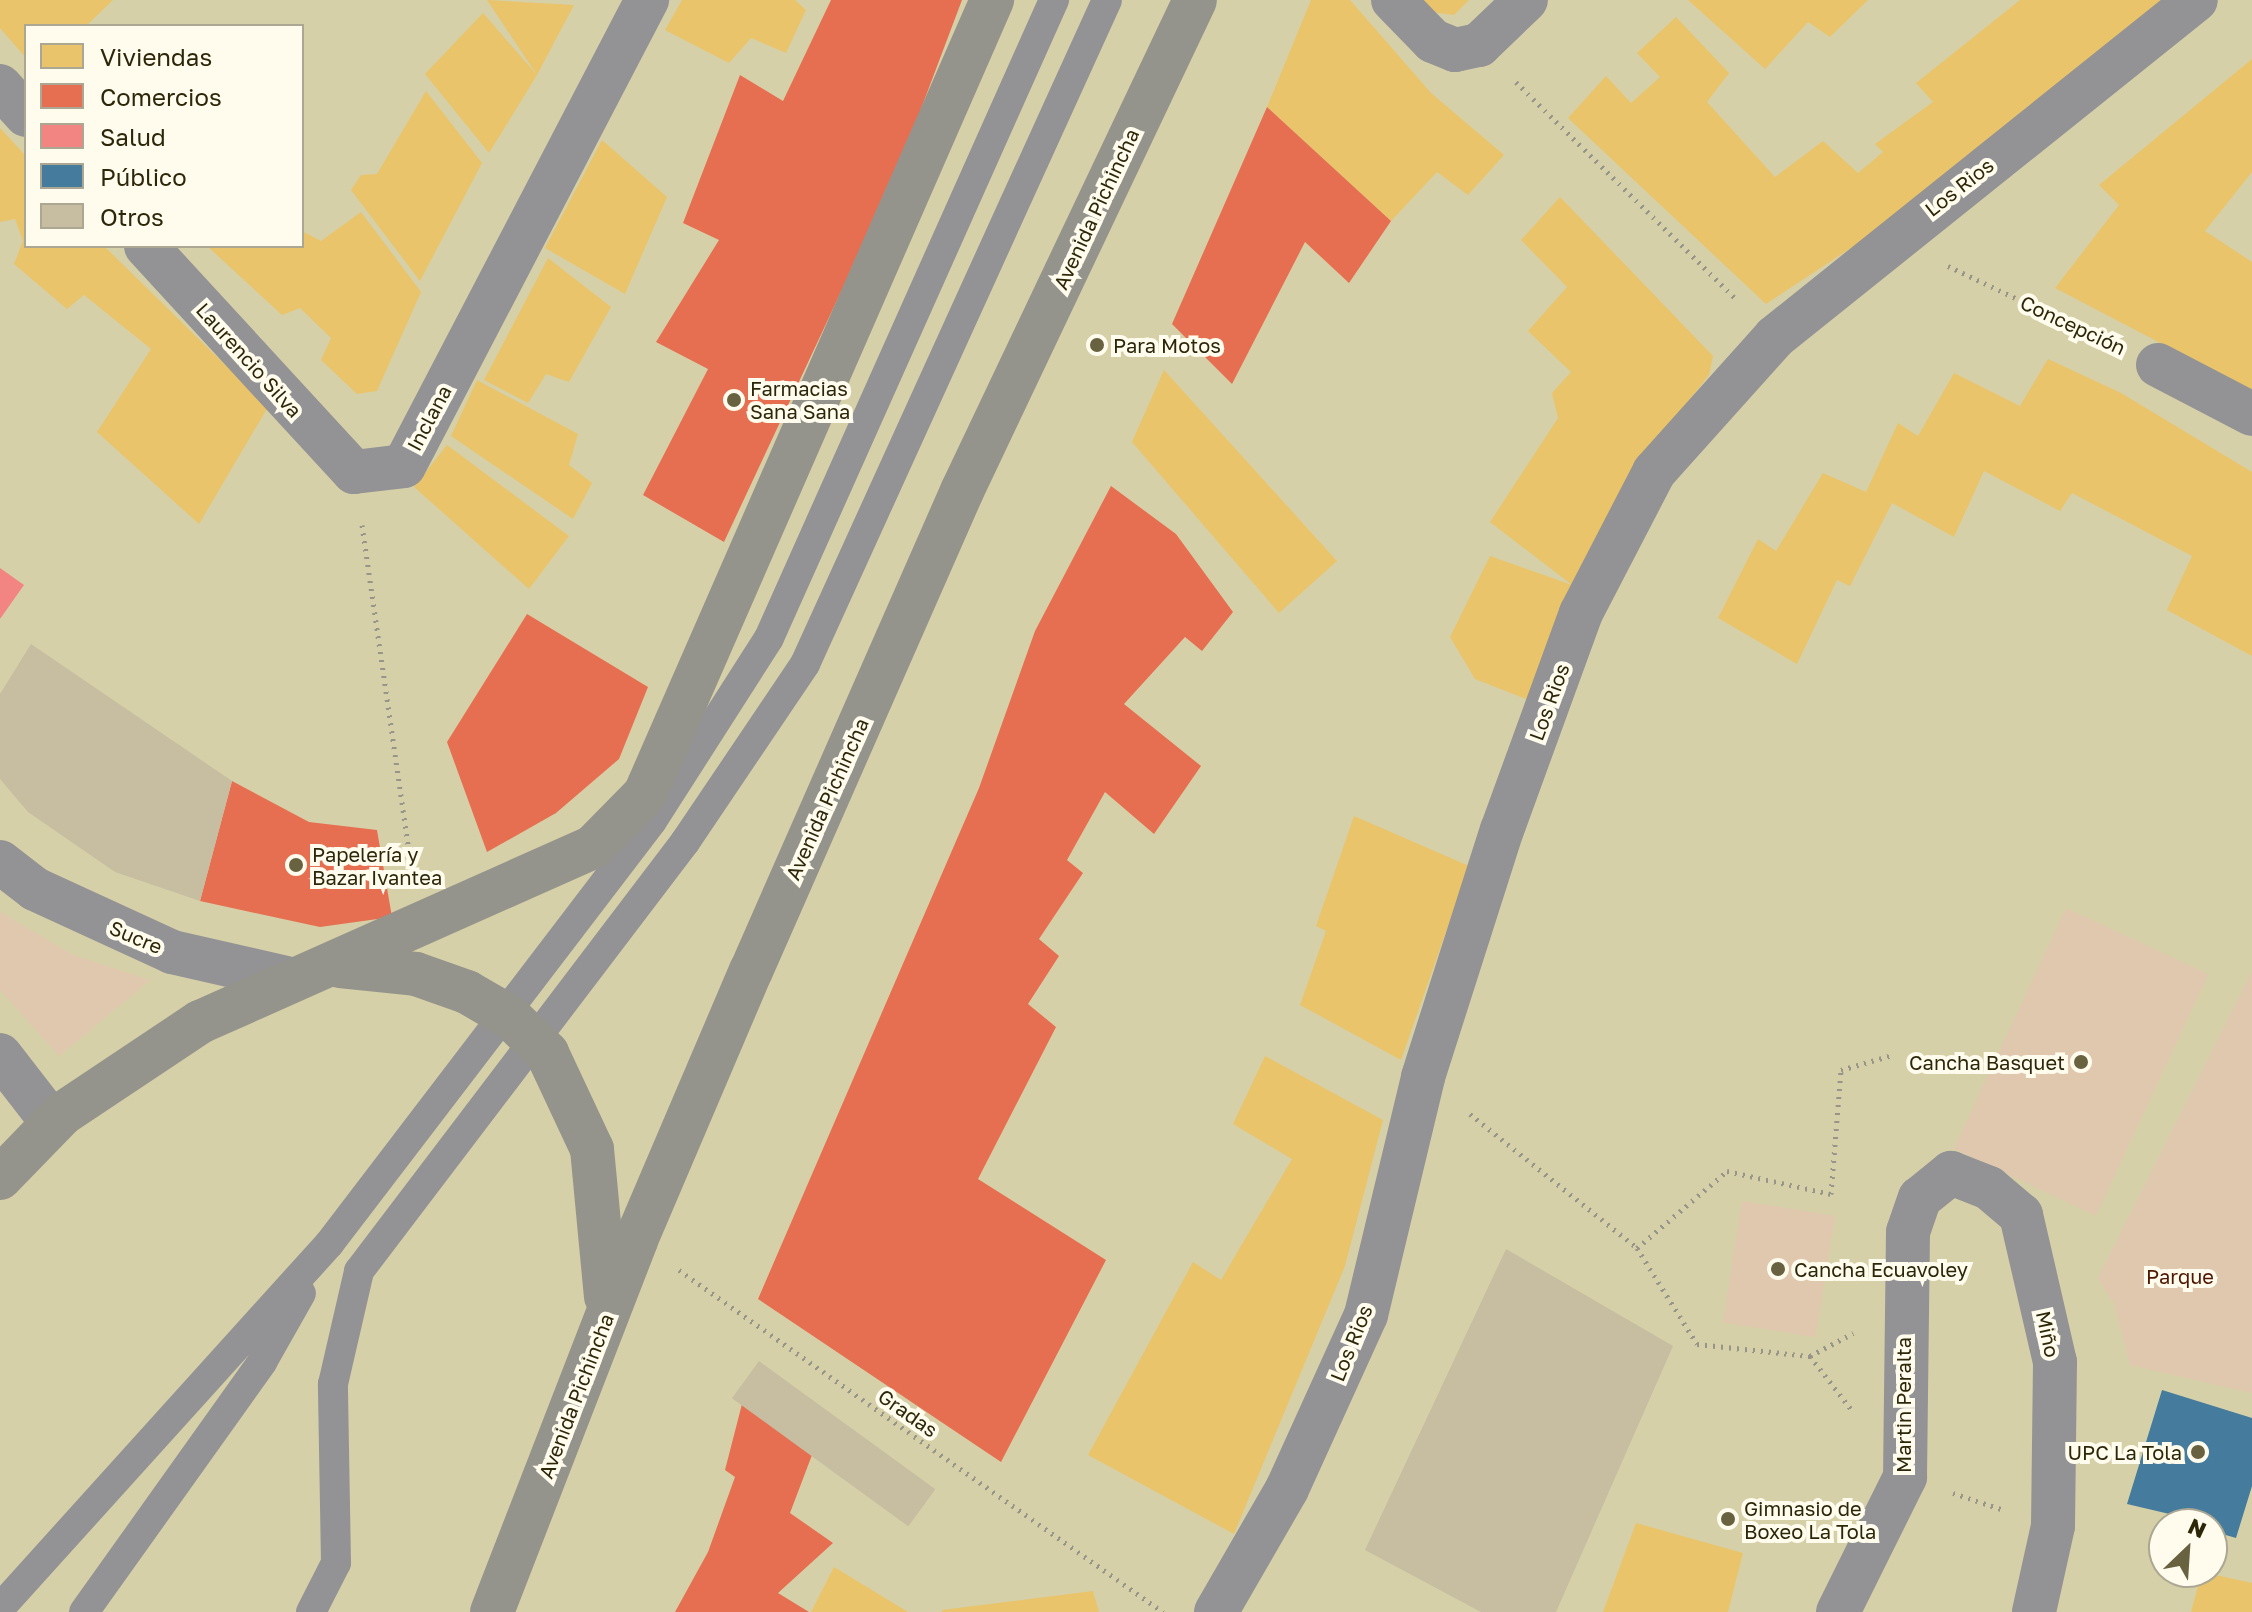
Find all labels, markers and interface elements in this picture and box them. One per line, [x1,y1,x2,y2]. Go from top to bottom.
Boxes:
legend [24,24,304,248]
text: Viviendas [100,42,212,71]
text: Comercios [100,82,222,111]
text: Salud [100,122,166,151]
street label: Avenida Pichincha [1048,125,1144,293]
street label: Los Rios [1920,153,1998,221]
text: Público [100,162,187,191]
text: Otros [100,202,164,231]
street label: Concepción [2017,290,2129,360]
street label: Laurencio Silva [191,298,307,422]
place label: Para Motos [1113,333,1221,357]
marker: Para Motos [1088,336,1106,354]
place label: Farmacias Sana Sana [750,376,850,423]
street label: Inclana [402,381,456,455]
marker: Farmacias Sana Sana [725,391,743,409]
street label: Los Rios [1524,660,1574,744]
street label: Avenida Pichincha [781,714,873,884]
place label: Papelería y Bazar Ivantea [312,842,442,889]
marker: Papelería y Bazar Ivantea [287,856,305,874]
street label: Sucre [106,915,166,959]
place label: Cancha Basquet [1909,1050,2065,1074]
marker: Cancha Basquet [2072,1053,2090,1071]
place label: Cancha Ecuavoley [1794,1257,1968,1281]
marker: Cancha Ecuavoley [1769,1260,1787,1278]
park label: Parque [2146,1264,2214,1288]
street label: Los Rios [1325,1301,1377,1385]
street label: Miño [2031,1309,2065,1359]
street label: Avenida Pichincha [533,1310,619,1482]
street label: Martin Peralta [1891,1337,1915,1473]
street label: Gradas [874,1384,942,1442]
place label: UPC La Tola [2068,1440,2182,1464]
marker: UPC La Tola [2189,1443,2207,1461]
place label: Gimnasio de Boxeo La Tola [1744,1496,1876,1543]
north arrow [2148,1508,2228,1588]
marker: Gimnasio de Boxeo La Tola [1719,1510,1737,1528]
text: N [2184,1512,2211,1543]

